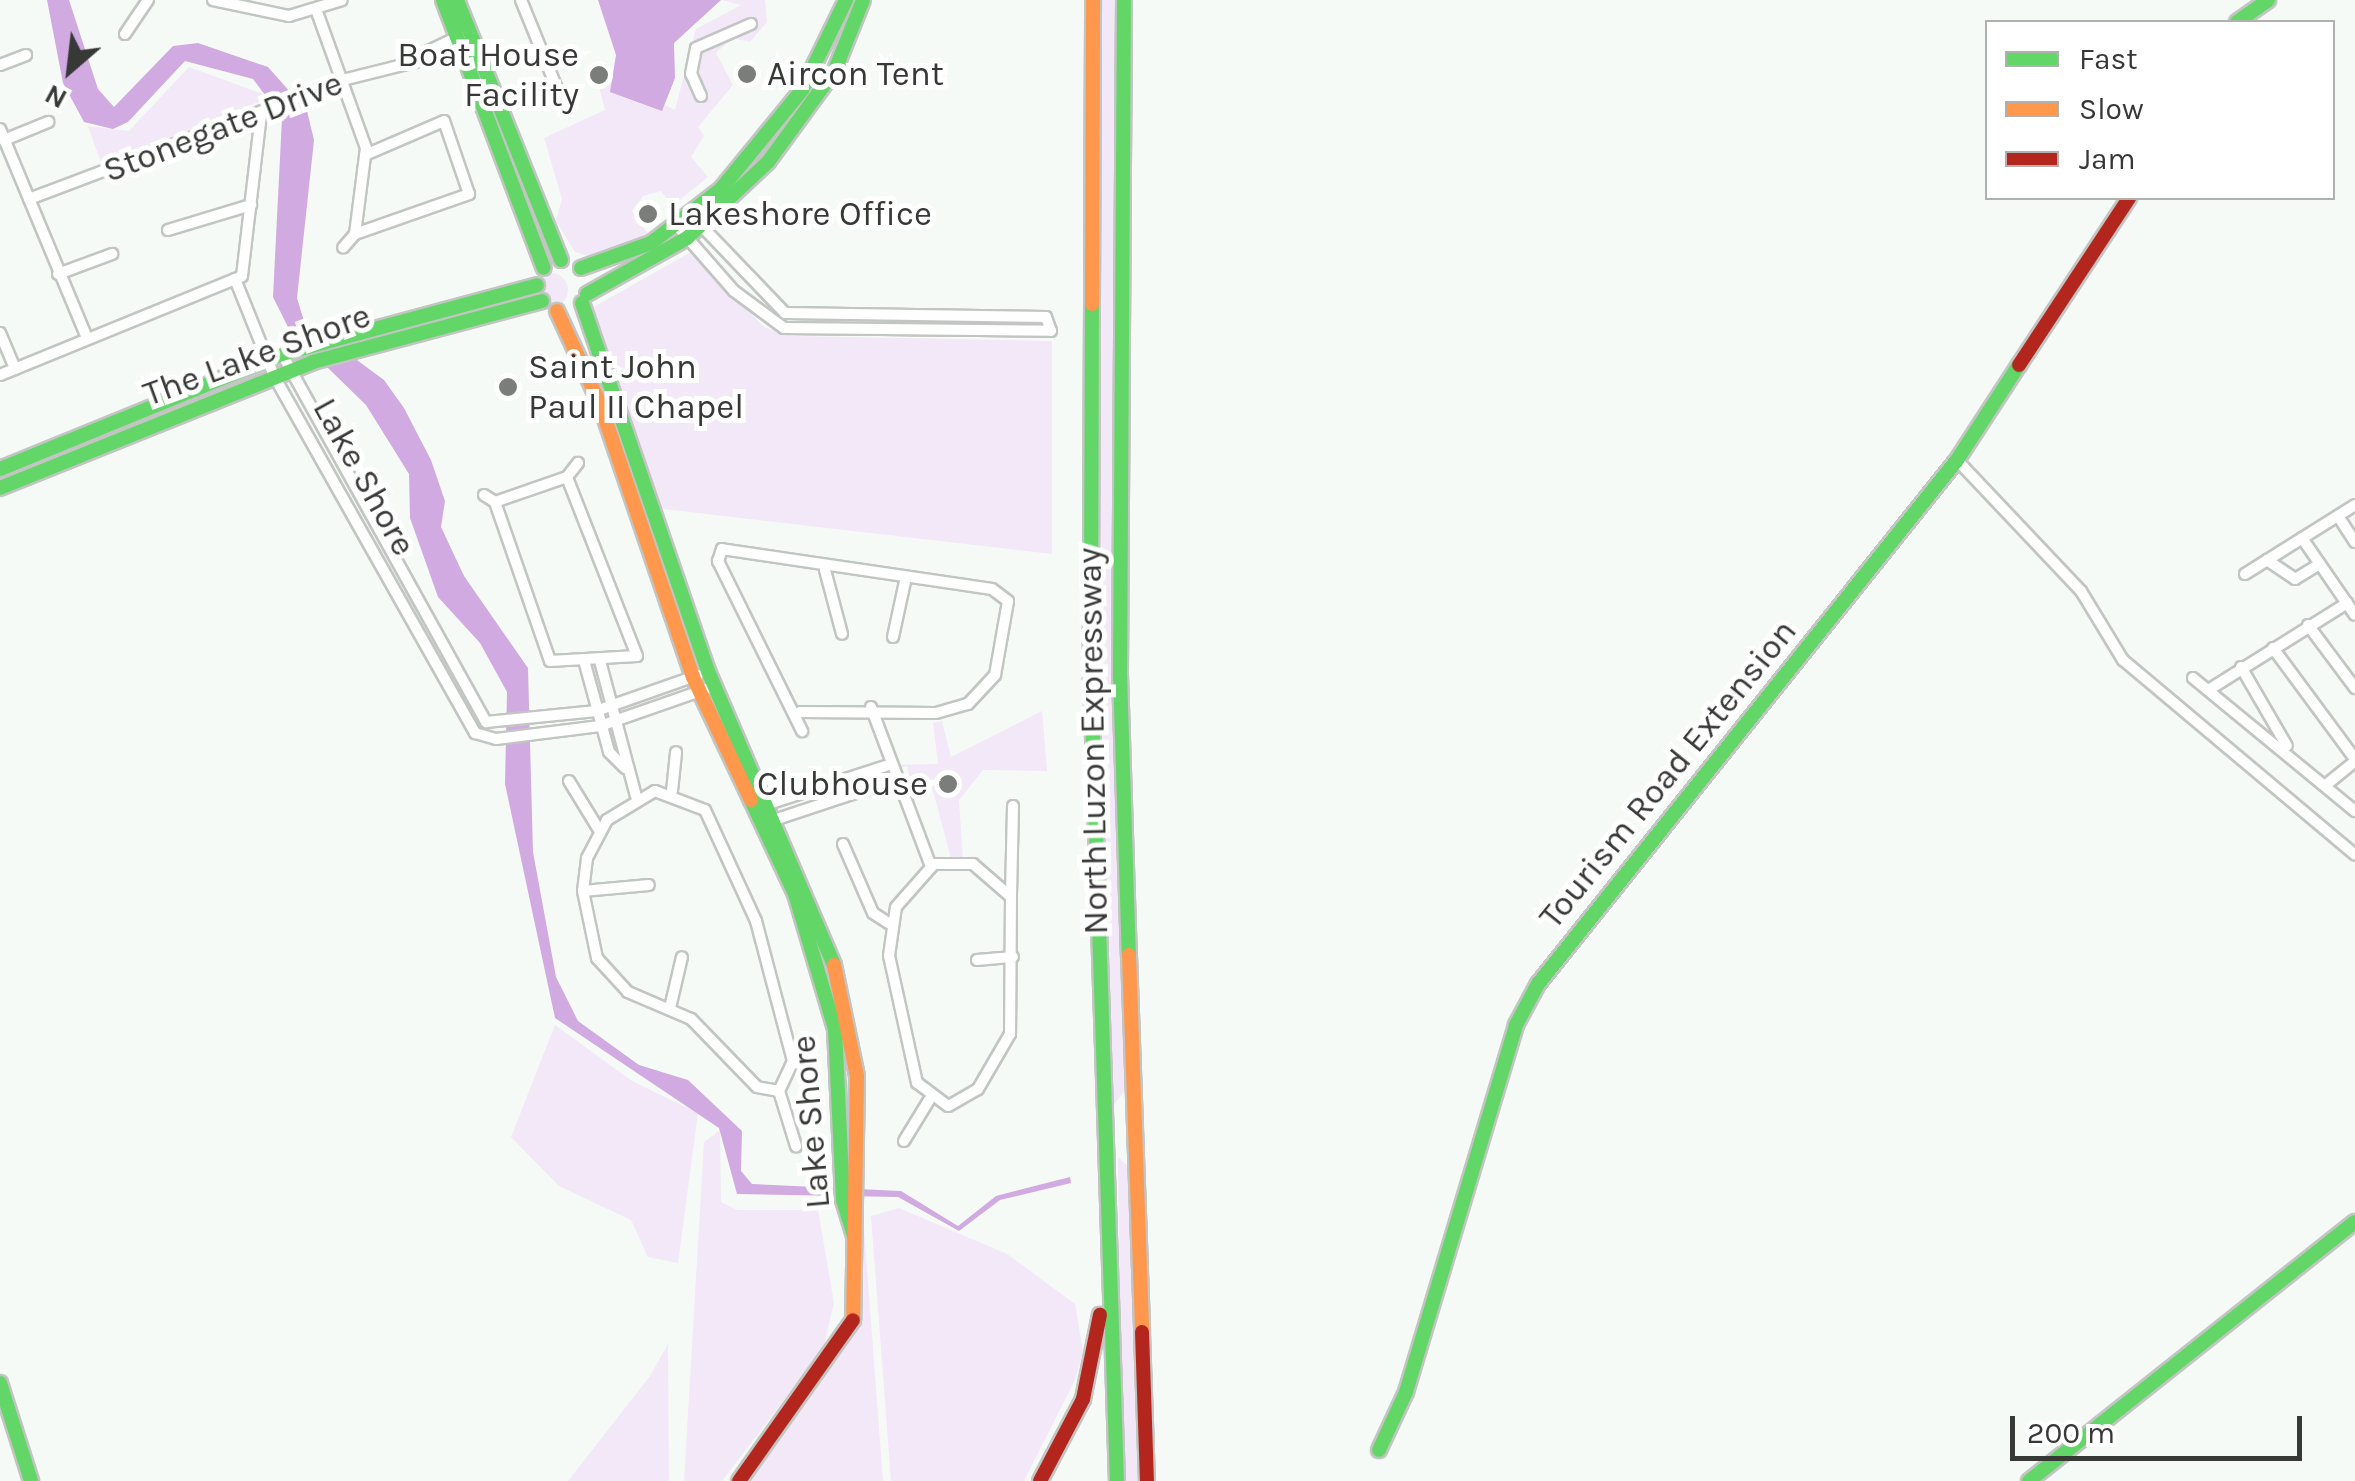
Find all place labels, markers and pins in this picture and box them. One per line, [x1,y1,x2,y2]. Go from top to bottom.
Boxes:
place label: Boat House Facility [397,34,579,116]
place label: Aircon Tent [767,53,944,95]
marker: Aircon Tent [736,63,758,85]
marker: Boat House Facility [588,64,610,86]
place label: Lakeshore Office [668,193,932,235]
marker: Lakeshore Office [637,203,659,225]
place label: Saint John Paul II Chapel [528,346,744,428]
marker: Saint John Paul II Chapel [497,376,519,398]
place label: Clubhouse [757,763,928,805]
marker: Clubhouse [937,773,959,795]

